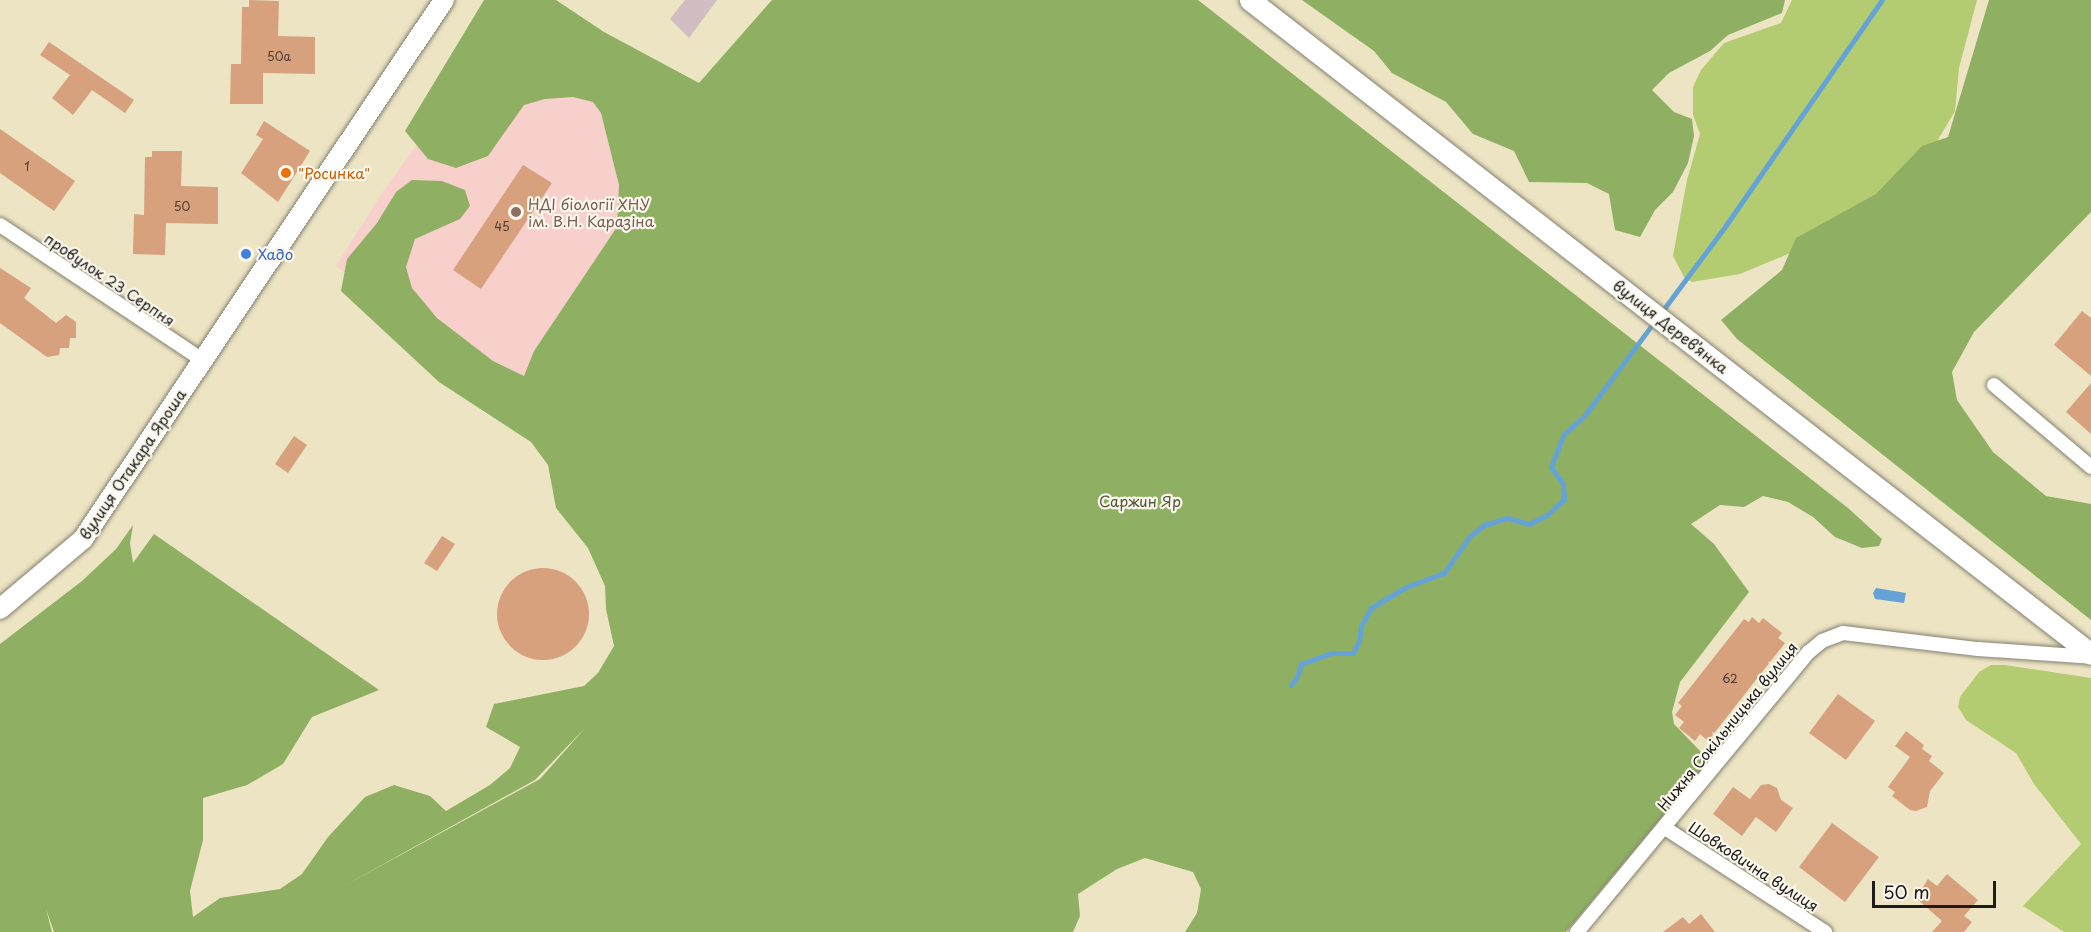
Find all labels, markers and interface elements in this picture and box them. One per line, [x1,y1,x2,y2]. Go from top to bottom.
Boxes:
house number: 50а [267,50,291,64]
house number: 1 [24,160,30,174]
place label: "Росинка" [298,164,370,182]
marker: "Росинка" [279,166,293,180]
place label: НДІ біології ХНУ ім. В.Н. Каразіна [528,194,655,229]
house number: 50 [174,200,190,214]
marker: НДІ біології ХНУ ім. В.Н. Каразіна [509,205,523,219]
house number: 45 [494,220,510,234]
street label: провулок 23 Серпня [41,229,179,329]
place label: Хадо [258,245,293,263]
marker: Хадо [239,247,253,261]
street label: вулиця Дерев’янка [1610,275,1732,377]
street label: вулиця Отакара Яроша [75,385,189,543]
park label: Саржин Яр [1098,492,1182,510]
street label: Нижня Сокільницька вулиця [1653,637,1801,815]
house number: 62 [1722,672,1738,686]
street label: Шовковична вулиця [1685,817,1823,915]
scale bar [1875,869,2000,907]
text: 50 m [1883,878,1930,905]

